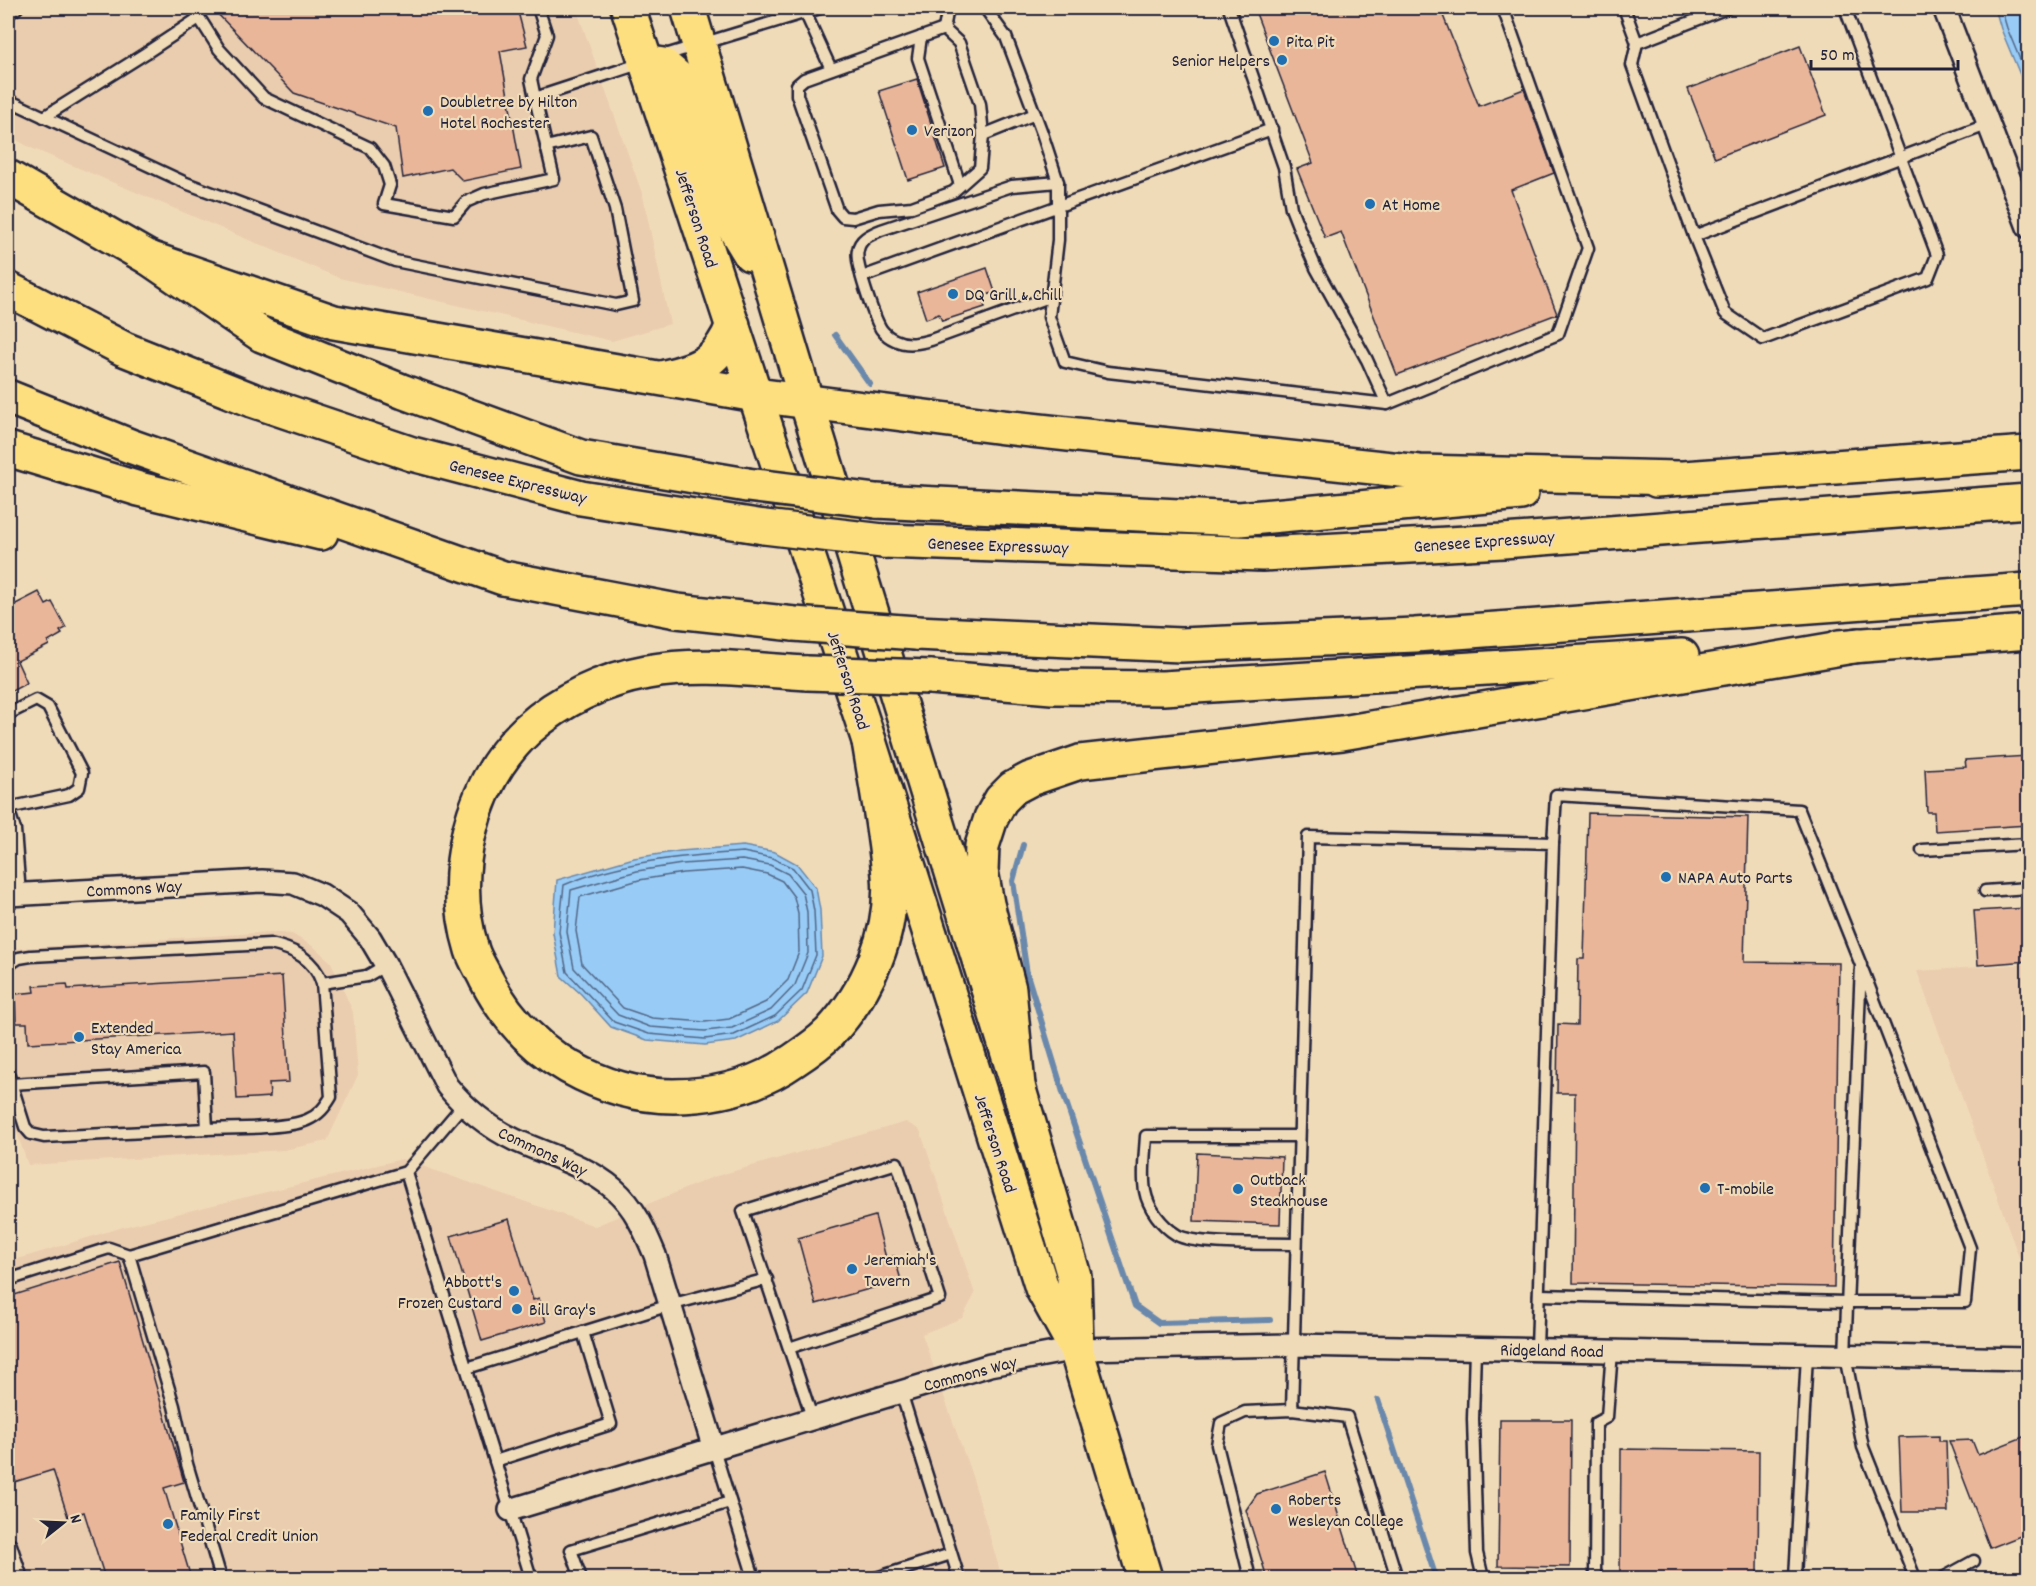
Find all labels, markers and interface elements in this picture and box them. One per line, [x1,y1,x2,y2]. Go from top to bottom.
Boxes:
place label: Pita Pit [1286,31,1335,56]
scale bar [1811,33,1958,71]
marker: Pita Pit [1267,34,1281,48]
text: 50 m [1820,44,1855,69]
place label: Senior Helpers [1172,50,1270,75]
marker: Senior Helpers [1275,53,1289,67]
place label: Doubletree by Hilton Hotel Rochester [440,91,577,137]
marker: Doubletree by Hilton Hotel Rochester [421,104,435,118]
place label: Verizon [924,120,974,145]
marker: Verizon [905,123,919,137]
street label: Jefferson Road [667,166,722,272]
place label: At Home [1382,194,1440,219]
marker: At Home [1363,197,1377,211]
place label: DQ Grill & Chill [965,284,1062,309]
marker: DQ Grill & Chill [946,287,960,301]
street label: Genesee Expressway [446,454,590,513]
street label: Genesee Expressway [1413,526,1556,561]
street label: Genesee Expressway [927,533,1070,562]
street label: Jefferson Road [819,628,874,734]
place label: NAPA Auto Parts [1678,867,1793,892]
marker: NAPA Auto Parts [1659,870,1673,884]
street label: Commons Way [86,875,183,905]
place label: Extended Stay America [91,1017,182,1063]
marker: Extended Stay America [72,1030,86,1044]
street label: Jefferson Road [966,1091,1021,1197]
street label: Commons Way [493,1122,591,1185]
place label: Outback Steakhouse [1250,1169,1328,1215]
place label: T-mobile [1717,1178,1774,1203]
marker: T-mobile [1698,1181,1712,1195]
marker: Outback Steakhouse [1231,1182,1245,1196]
place label: Jeremiah's Tavern [864,1249,937,1295]
marker: Jeremiah's Tavern [845,1262,859,1276]
place label: Abbott's Frozen Custard [398,1271,502,1317]
marker: Abbott's Frozen Custard [507,1284,521,1298]
place label: Bill Gray's [529,1299,596,1324]
marker: Bill Gray's [510,1302,524,1316]
street label: Ridgeland Road [1500,1339,1604,1366]
street label: Commons Way [921,1351,1021,1400]
place label: Roberts Wesleyan College [1288,1489,1403,1535]
north arrow [33,1493,93,1553]
marker: Roberts Wesleyan College [1269,1502,1283,1516]
place label: Family First Federal Credit Union [180,1504,318,1550]
text: N [63,1512,87,1527]
marker: Family First Federal Credit Union [161,1517,175,1531]

